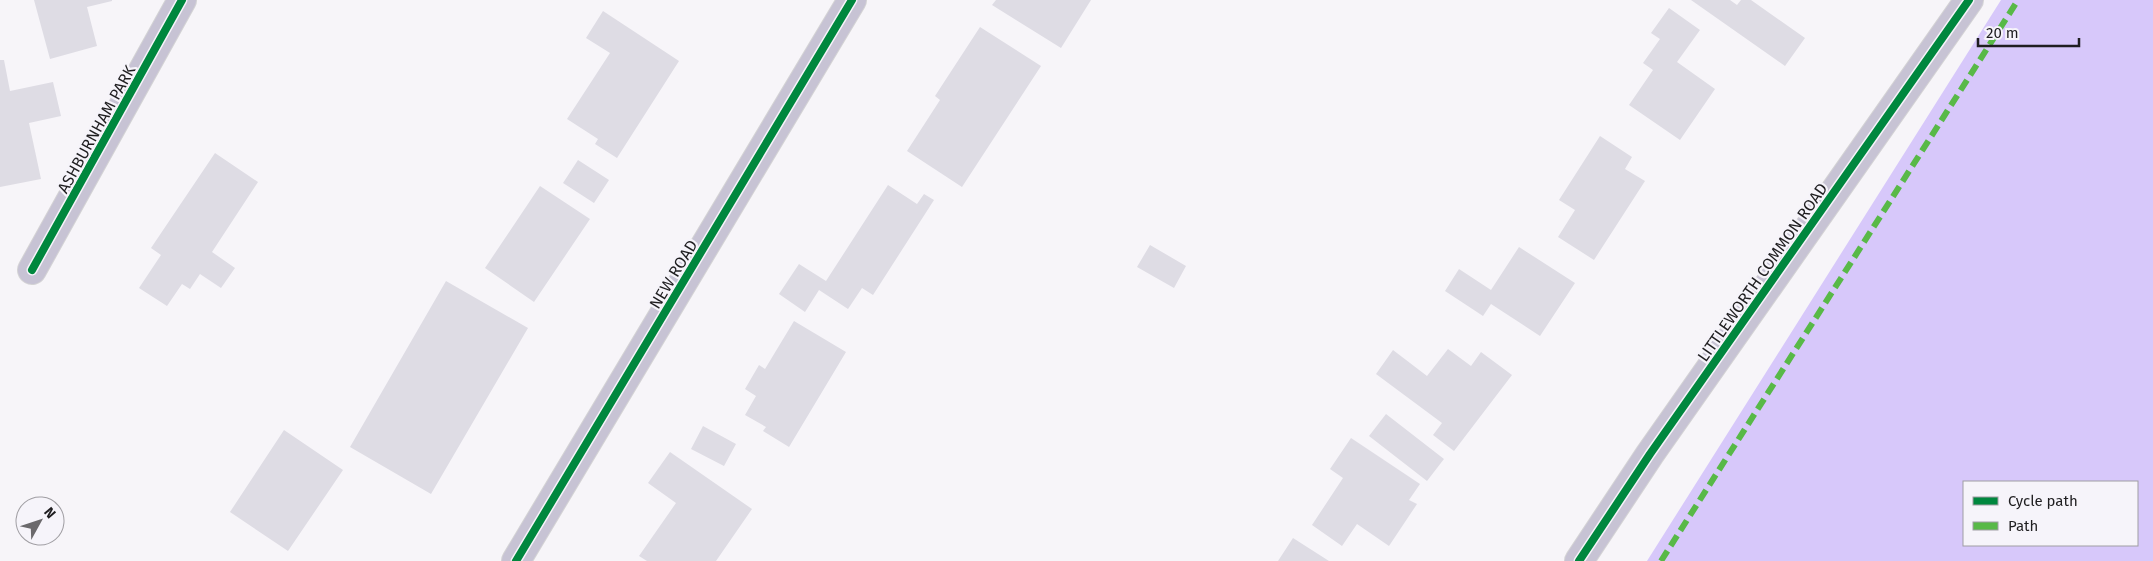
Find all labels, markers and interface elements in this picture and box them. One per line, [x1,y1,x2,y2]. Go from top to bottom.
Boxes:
scale bar [1978,15,2079,47]
text: 20 m [1986,24,2019,42]
street label: ASHBURNHAM PARK [53,62,140,196]
street label: LITTLEWORTH COMMON ROAD [1693,179,1831,365]
street label: NEW ROAD [645,236,701,312]
legend [1963,481,2138,546]
text: Cycle path [2008,492,2078,510]
north arrow [15,496,65,546]
text: N [40,504,59,522]
text: Path [2008,517,2038,535]

